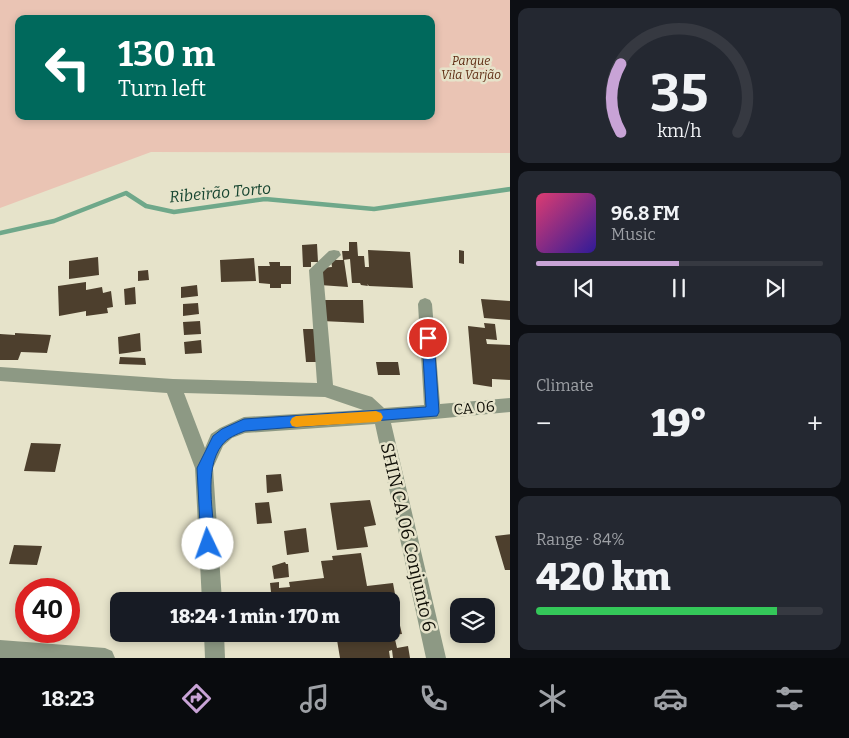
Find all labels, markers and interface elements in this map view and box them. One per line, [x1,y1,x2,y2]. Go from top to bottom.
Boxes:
text: 130 m [118,33,215,75]
icon: left [35,35,100,100]
park label: Parque Vila Varjão [441,54,501,82]
text: 35 [650,62,709,125]
text: Turn left [118,75,206,102]
text: km/h [657,120,702,142]
water label: Ribeirão Torto [168,179,272,206]
text: 96.8 FM [611,202,680,225]
text: Music [611,225,656,244]
icon: previous [570,274,598,302]
icon: pause [665,274,693,302]
icon: next [761,274,789,302]
pin [407,317,449,359]
icon: arrive [414,324,442,352]
text: Climate [536,376,594,395]
street label: CA 06 [453,397,495,419]
text: 19° [651,400,707,446]
text: − [536,407,551,440]
text: + [807,407,823,440]
street label: SHIN CA 06 Conjunto 6 [376,440,440,634]
position arrow [181,517,233,569]
text: Range · 84% [536,530,625,549]
text: 420 km [536,554,671,600]
speed limit sign: 40 [15,578,80,643]
map controls [450,598,495,643]
button: layers [450,598,495,643]
text: 18:24 · 1 min · 170 m [170,605,340,628]
icon: directions [179,681,214,716]
icon: music [297,681,332,716]
icon: phone [416,681,451,716]
icon: climate [535,681,570,716]
icon: car [653,681,688,716]
icon: filters [772,681,807,716]
text: 18:23 [42,685,95,712]

